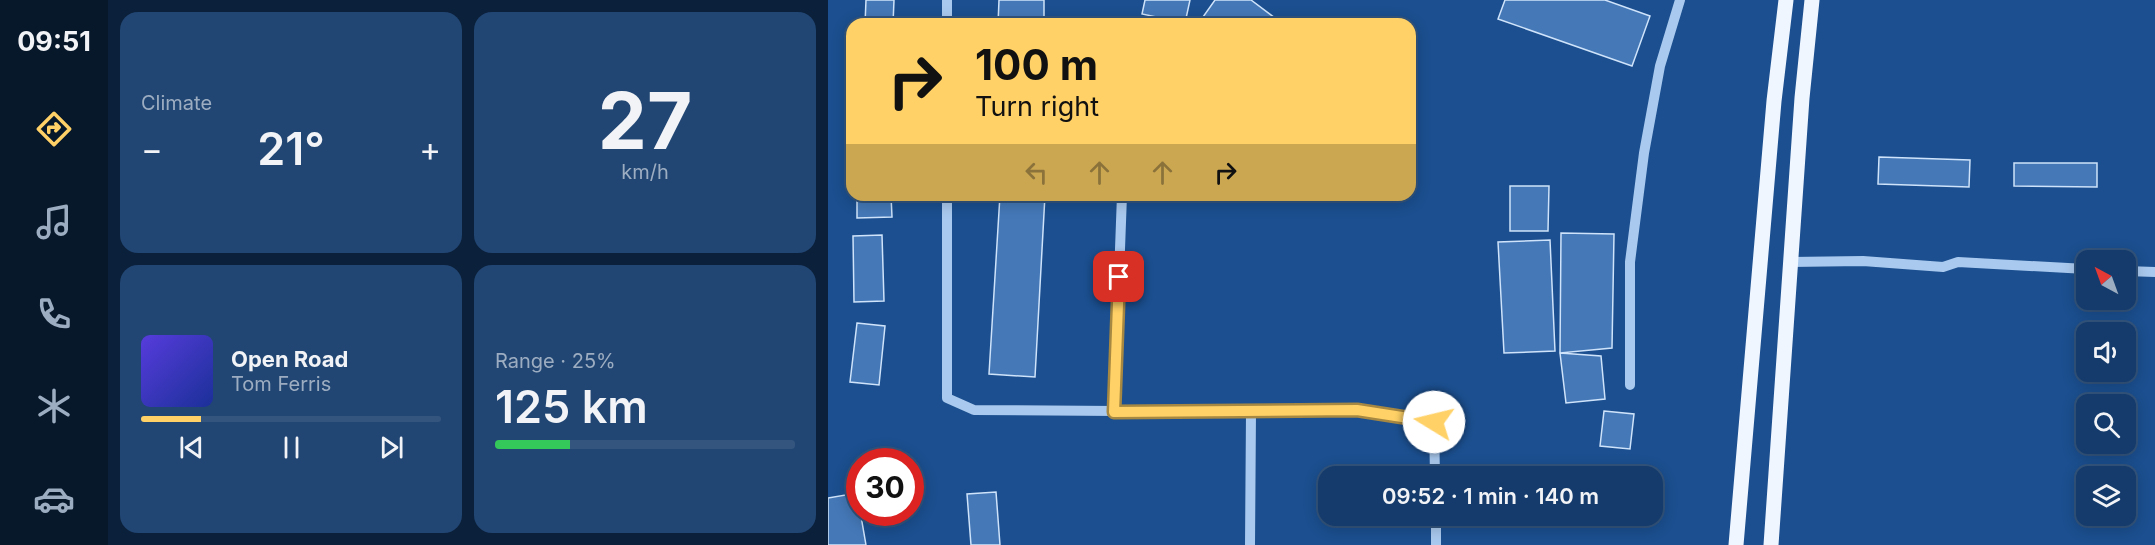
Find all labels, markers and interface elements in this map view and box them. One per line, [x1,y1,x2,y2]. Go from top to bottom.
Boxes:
text: 09:51 [17,25,91,58]
text: 100 m [975,39,1098,90]
icon: right [876,42,954,120]
text: 27 [598,73,692,168]
text: Turn right [975,90,1099,123]
text: Climate [141,91,212,115]
icon: directions [33,108,75,150]
text: 21° [257,121,325,176]
text: − [141,129,163,169]
text: + [419,129,441,169]
icon: left [1020,156,1053,189]
icon: ahead [1083,156,1116,189]
icon: ahead [1146,156,1179,189]
icon: right [1209,156,1242,189]
text: km/h [621,160,669,184]
icon: music [33,201,75,243]
north arrow [2076,250,2136,310]
map controls [2076,250,2136,526]
pin [1093,251,1144,302]
icon: arrive [1102,260,1135,293]
icon: phone [33,293,75,335]
button: sound [2076,322,2136,382]
text: Open Road [231,346,348,372]
text: Range · 25% [495,349,616,373]
text: Tom Ferris [231,372,331,396]
text: 125 km [495,379,648,434]
icon: climate [33,385,75,427]
position arrow [1402,390,1466,454]
button: search [2076,394,2136,454]
icon: previous [175,431,208,464]
icon: pause [275,431,308,464]
icon: next [375,431,408,464]
speed limit sign: 30 [846,448,924,526]
button: layers [2076,466,2136,526]
icon: car [33,478,75,520]
text: 09:52 · 1 min · 140 m [1382,483,1599,509]

